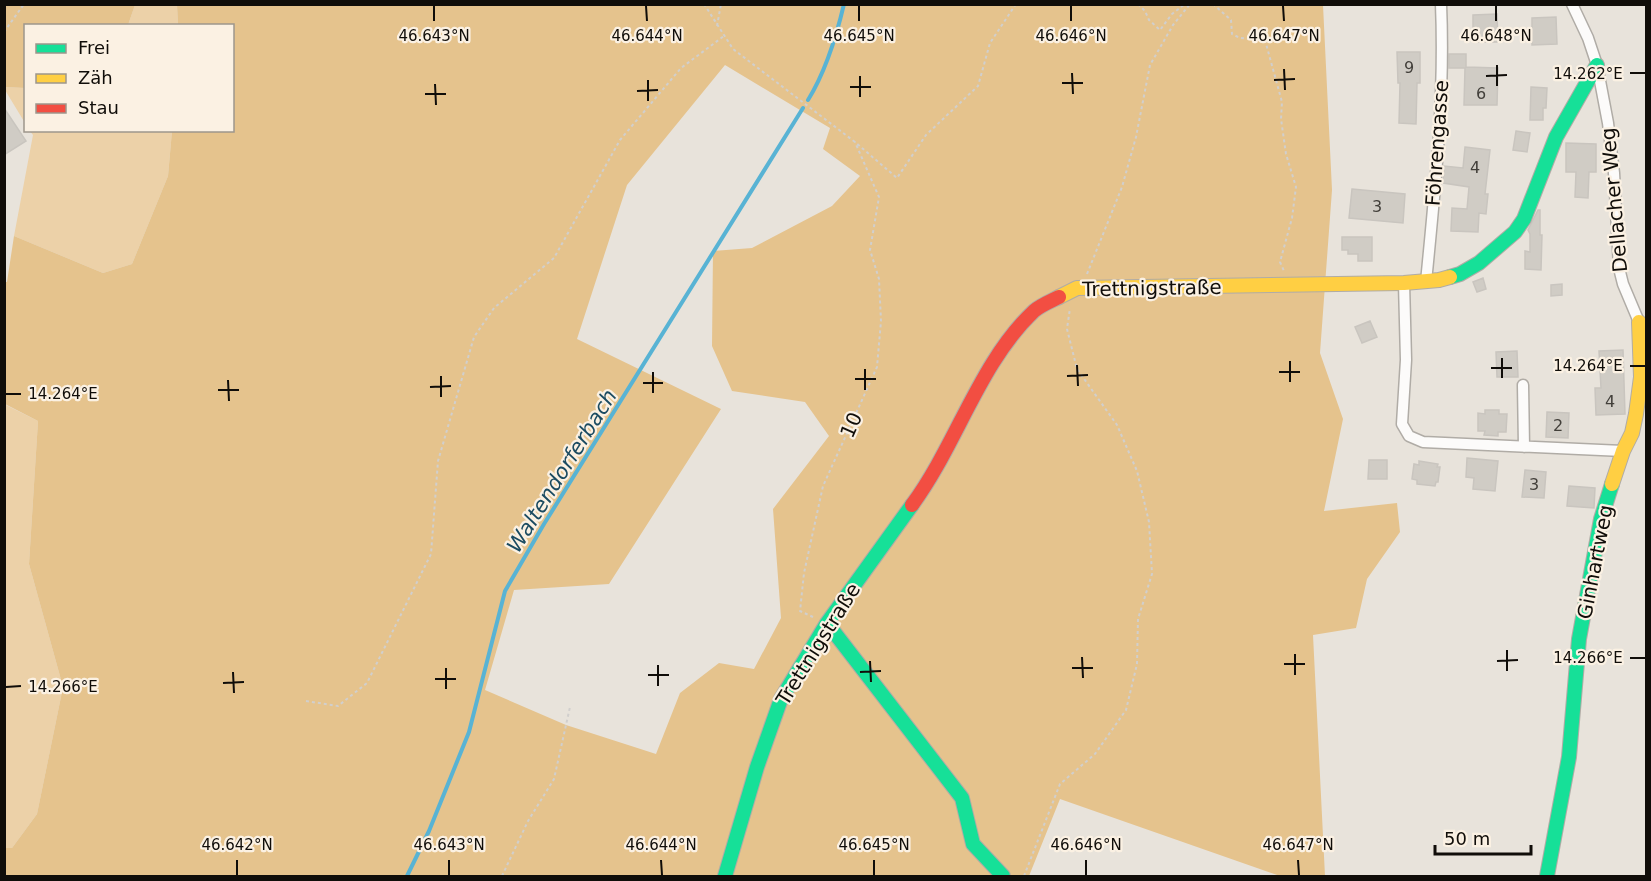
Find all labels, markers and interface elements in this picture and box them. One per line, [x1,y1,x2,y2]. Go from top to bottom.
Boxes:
legend [24,24,234,132]
text: 46.643°N [398,27,470,45]
text: 46.644°N [611,27,683,45]
text: 46.645°N [823,27,895,45]
text: 46.646°N [1035,27,1107,45]
text: 46.647°N [1248,27,1320,45]
text: 46.648°N [1460,27,1532,45]
text: Frei [78,37,110,58]
house number: 9 [1404,58,1414,77]
text: 14.262°E [1553,65,1623,83]
text: Zäh [78,67,113,88]
street label: Föhrengasse [1421,79,1453,207]
house number: 6 [1476,84,1486,103]
text: Stau [78,97,119,118]
street label: Dellacher Weg [1596,127,1632,273]
house number: 4 [1470,158,1480,177]
house number: 3 [1372,197,1382,216]
street label: Trettnigstraße [1081,275,1222,301]
text: 14.264°E [1553,357,1623,375]
text: 14.264°E [28,385,98,403]
water label: Waltendorferbach [502,385,622,557]
house number: 4 [1605,392,1615,411]
street label: 10 [835,408,867,442]
house number: 2 [1553,416,1563,435]
house number: 3 [1529,475,1539,494]
street label: Ginhartweg [1572,503,1618,621]
street label: Trettnigstraße [770,578,865,710]
text: 14.266°E [1553,649,1623,667]
text: 14.266°E [28,678,98,696]
scale bar [1435,818,1531,856]
text: 50 m [1444,828,1490,849]
text: 46.642°N [201,836,273,854]
text: 46.643°N [413,836,485,854]
text: 46.644°N [625,836,697,854]
text: 46.645°N [838,836,910,854]
text: 46.646°N [1050,836,1122,854]
text: 46.647°N [1262,836,1334,854]

